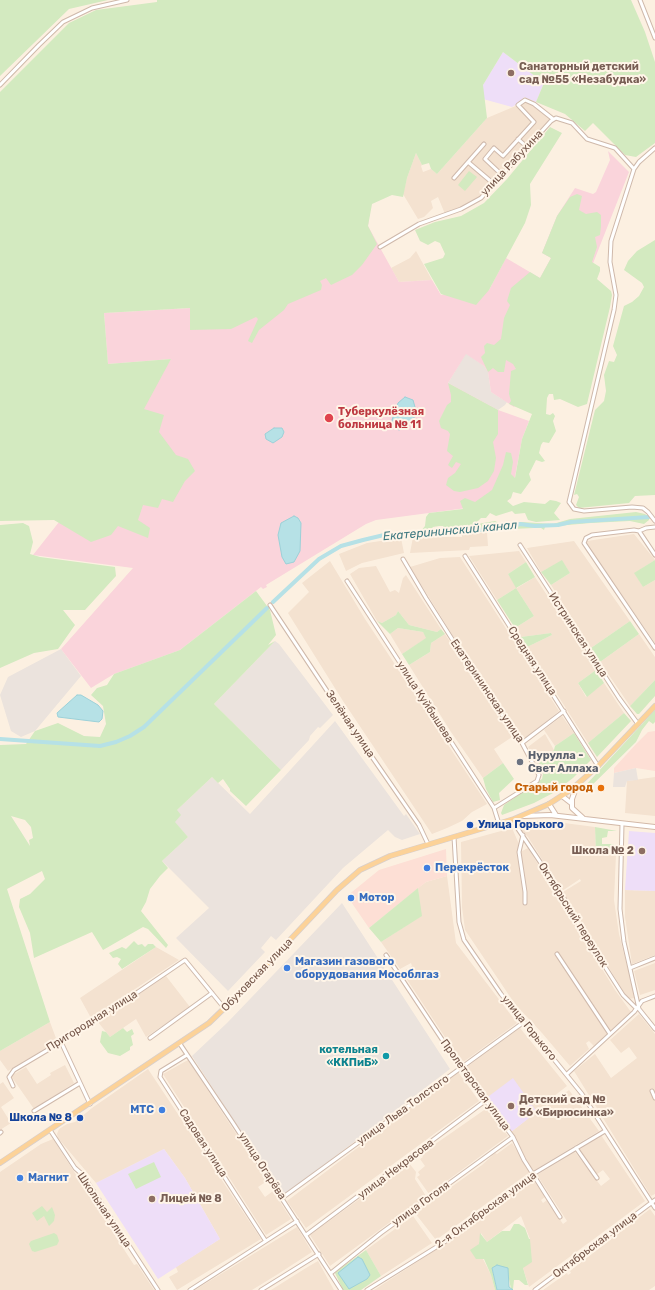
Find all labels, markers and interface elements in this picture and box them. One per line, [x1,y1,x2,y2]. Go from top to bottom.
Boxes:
place label: Санаторный детский сад №55 «Незабудка» [519,60,646,86]
marker: Санаторный детский сад №55 «Незабудка» [506,68,516,78]
street label: улица Рабухина [478,127,546,199]
place label: Туберкулёзная больница № 11 [338,405,424,431]
marker: Туберкулёзная больница № 11 [323,412,335,424]
water label: Екатерининский канал [382,518,518,544]
street label: Истринская улица [546,590,610,680]
street label: Средняя улица [505,624,559,698]
street label: Екатерининская улица [447,637,527,745]
street label: улица Куйбышева [394,659,456,745]
street label: Зелёная улица [323,688,377,760]
place label: Нурулла - Свет Аллаха [528,749,598,775]
marker: Нурулла - Свет Аллаха [515,757,525,767]
place label: Старый город [515,781,593,795]
marker: Старый город [596,783,606,793]
place label: Улица Горького [478,818,564,832]
marker: Улица Горького [465,820,475,830]
place label: Школа № 2 [571,844,634,858]
marker: Школа № 2 [637,846,647,856]
street label: Октябрьский переулок [535,860,611,970]
place label: Перекрёсток [435,861,509,875]
marker: Перекрёсток [422,863,432,873]
place label: Мотор [359,891,395,905]
marker: Мотор [346,893,356,903]
street label: Обуховская улица [219,936,295,1014]
place label: Магазин газового оборудования Мособлгаз [295,955,439,981]
marker: Магазин газового оборудования Мособлгаз [282,963,292,973]
street label: Пригородная улица [44,988,140,1054]
street label: улица Горького [499,993,559,1063]
street label: Пролетарская улица [437,1037,513,1133]
place label: котельная «ККПиБ» [319,1043,378,1069]
marker: котельная «ККПиБ» [381,1051,391,1061]
street label: улица Льва Толстого [354,1072,452,1148]
place label: Детский сад № 56 «Бирюсинка» [519,1093,614,1119]
marker: Детский сад № 56 «Бирюсинка» [506,1101,516,1111]
place label: МТС [130,1103,154,1117]
marker: МТС [157,1105,167,1115]
street label: Садовая улица [176,1106,230,1180]
place label: Школа № 8 [9,1111,72,1125]
marker: Школа № 8 [75,1113,85,1123]
street label: улица Огарёва [235,1130,289,1202]
street label: улица Некрасова [355,1136,437,1202]
street label: 2-я Октябрьская улица [433,1169,539,1251]
street label: Школьная улица [74,1170,134,1250]
place label: Магнит [28,1171,69,1185]
marker: Магнит [15,1173,25,1183]
street label: улица Гоголя [390,1179,452,1229]
place label: Лицей № 8 [160,1192,222,1206]
marker: Лицей № 8 [147,1194,157,1204]
street label: Октябрьская улица [550,1209,640,1281]

